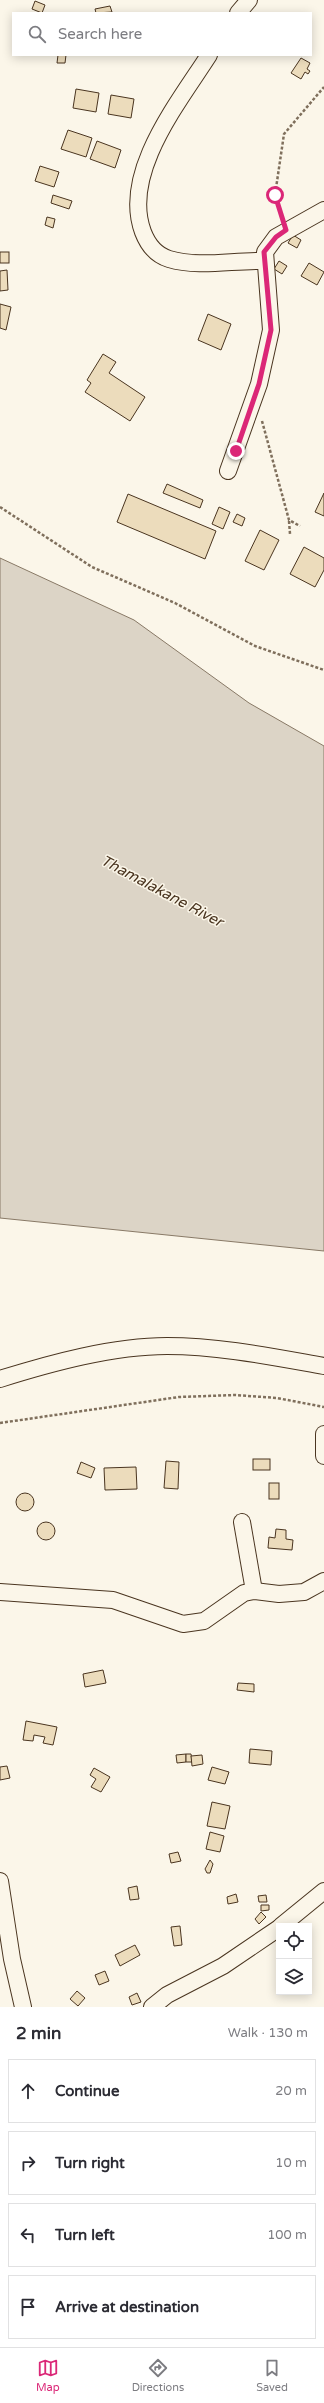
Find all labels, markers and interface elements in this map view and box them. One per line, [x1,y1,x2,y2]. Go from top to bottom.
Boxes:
search box [12,12,312,56]
icon: search [26,23,48,45]
text: Search here [58,25,142,43]
route start [266,186,284,204]
route end [227,442,245,460]
water label: Thamalakane River [98,851,228,932]
map controls [276,1923,312,1995]
button: locate [276,1923,312,1959]
button: layers [276,1959,312,1995]
text: 2 min [16,2023,61,2044]
text: Walk · 130 m [228,2025,308,2041]
icon: ahead [17,2080,39,2102]
text: Continue [55,2082,119,2100]
text: 20 m [275,2083,307,2099]
icon: right [17,2152,39,2174]
text: Turn right [55,2154,125,2172]
text: 10 m [275,2155,307,2171]
icon: left [17,2224,39,2246]
text: Turn left [55,2226,115,2244]
text: 100 m [267,2227,307,2243]
icon: arrive [17,2296,39,2318]
text: Arrive at destination [55,2298,199,2316]
tab: Map [36,2357,60,2394]
tab: Directions [132,2357,184,2394]
tab: Saved [256,2357,288,2394]

